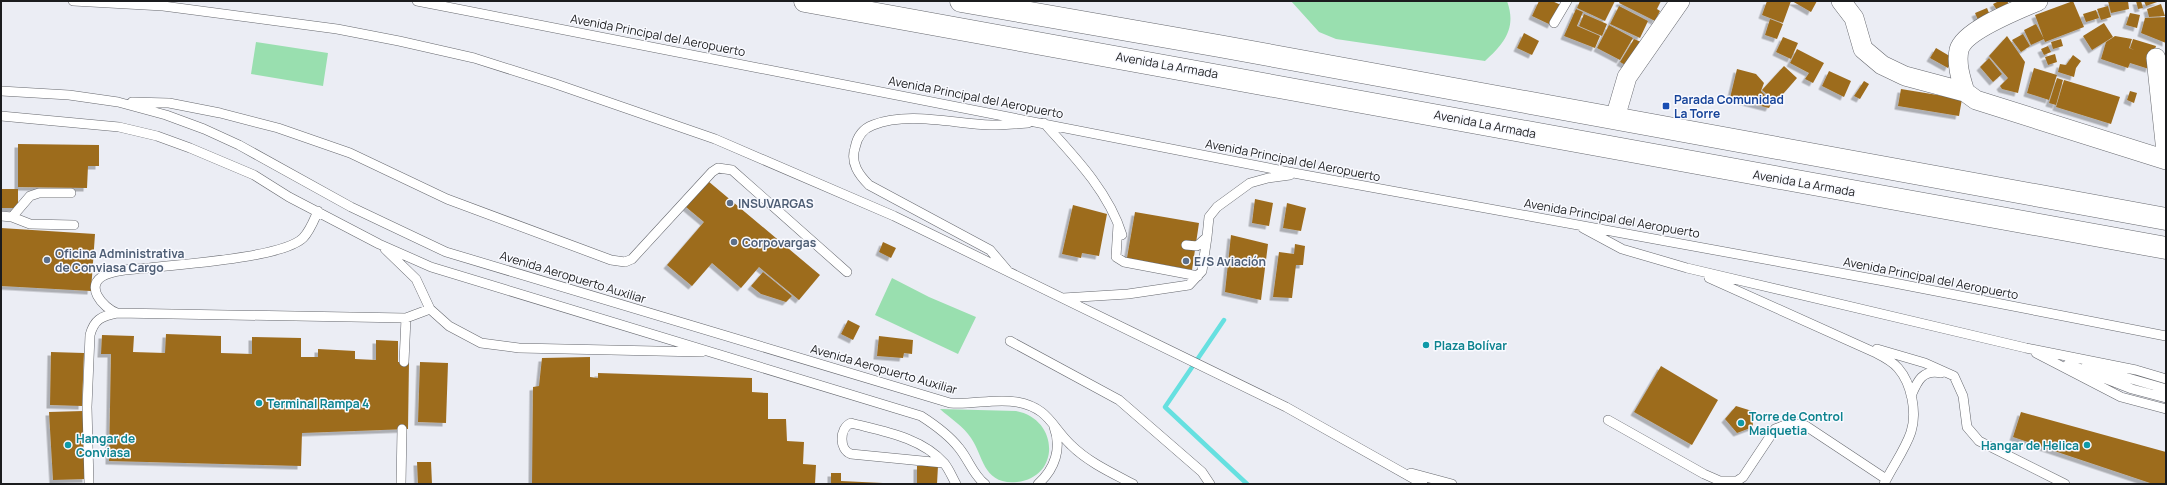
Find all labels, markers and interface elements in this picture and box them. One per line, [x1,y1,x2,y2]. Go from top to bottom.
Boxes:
street label: Avenida Principal del Aeropuerto [569,10,747,60]
street label: Avenida La Armada [1114,48,1220,82]
street label: Avenida Principal del Aeropuerto [887,72,1065,122]
place label: Parada Comunidad La Torre [1674,91,1784,122]
marker: Parada Comunidad La Torre [1661,101,1671,111]
street label: Avenida La Armada [1432,106,1538,142]
street label: Avenida Principal del Aeropuerto [1204,135,1382,185]
street label: Avenida La Armada [1751,166,1857,200]
street label: Avenida Principal del Aeropuerto [1523,194,1701,242]
place label: INSUVARGAS [738,195,814,212]
marker: INSUVARGAS [725,198,735,208]
place label: Corpovargas [742,234,817,251]
marker: Corpovargas [729,237,739,247]
place label: Oficina Administrativa de Conviasa Cargo [55,245,185,276]
street label: Avenida Aeropuerto Auxiliar [498,247,649,308]
place label: E/S Aviación [1194,253,1266,270]
street label: Avenida Principal del Aeropuerto [1842,253,2020,303]
marker: Oficina Administrativa de Conviasa Cargo [42,255,52,265]
marker: E/S Aviación [1181,256,1191,266]
place label: Plaza Bolívar [1434,337,1507,354]
street label: Avenida Aeropuerto Auxiliar [809,340,960,398]
marker: Plaza Bolívar [1421,340,1431,350]
place label: Terminal Rampa 4 [267,395,369,412]
marker: Terminal Rampa 4 [254,398,264,408]
place label: Torre de Control Maiquetia [1749,408,1843,439]
marker: Torre de Control Maiquetia [1736,418,1746,428]
place label: Hangar de Conviasa [76,430,135,461]
place label: Hangar de Helica [1981,437,2079,454]
marker: Hangar de Conviasa [63,440,73,450]
marker: Hangar de Helica [2082,440,2092,450]

